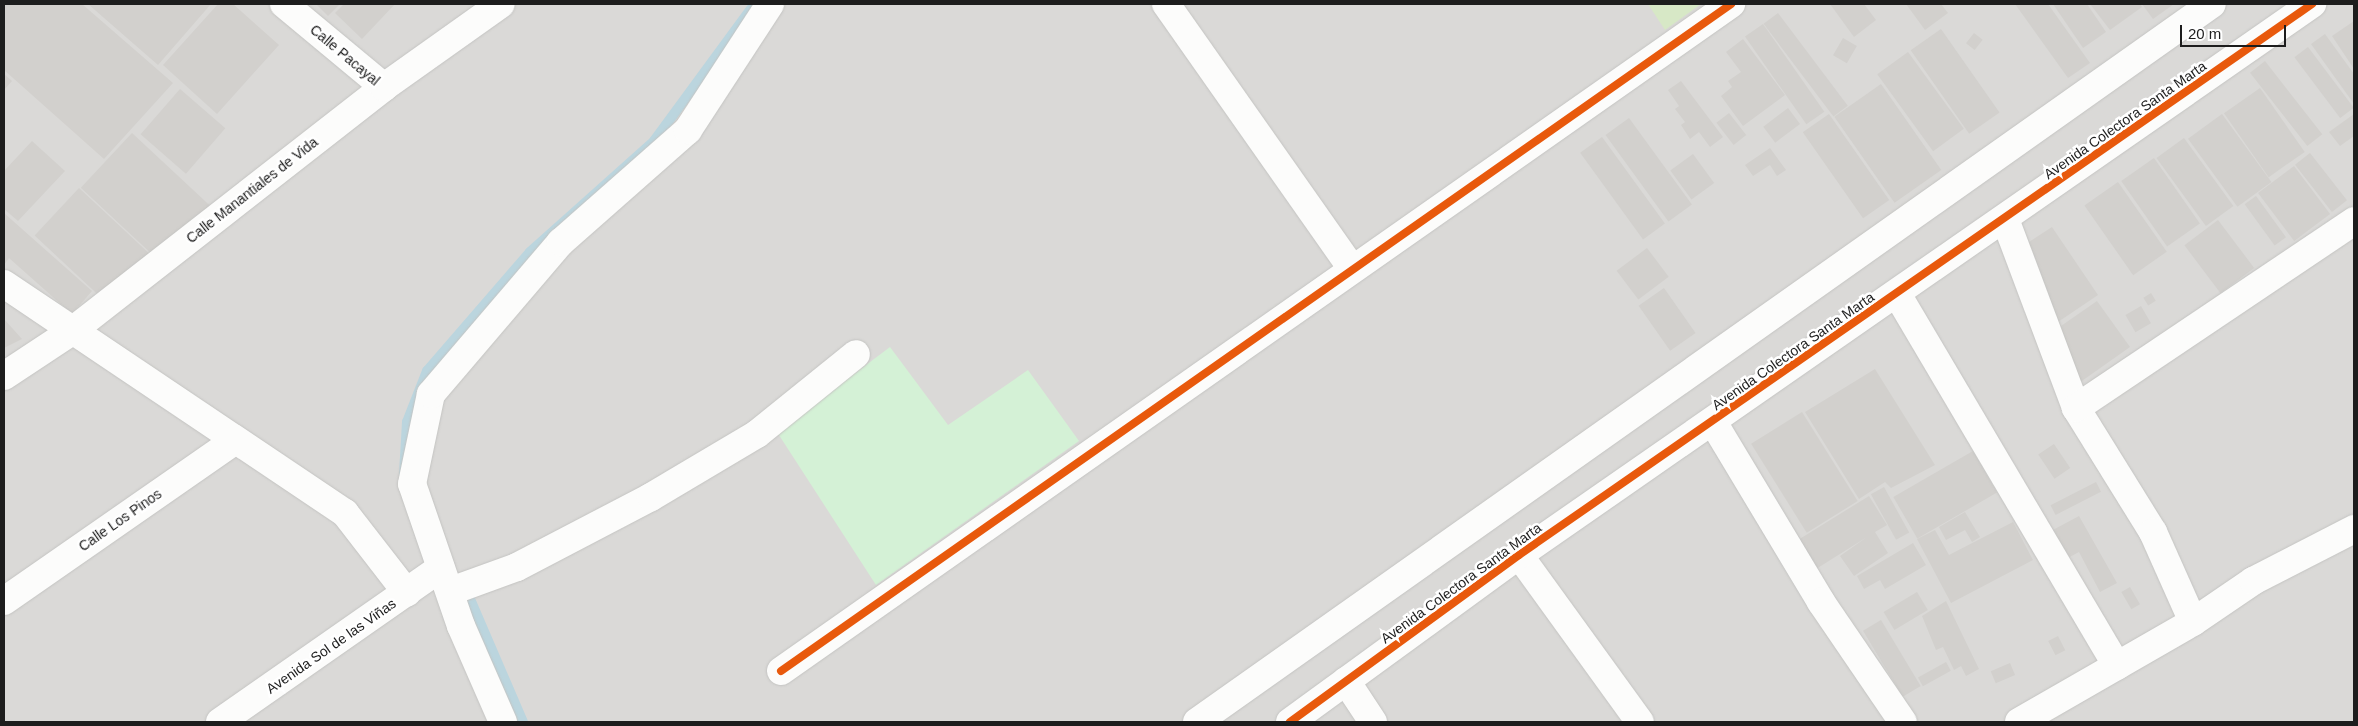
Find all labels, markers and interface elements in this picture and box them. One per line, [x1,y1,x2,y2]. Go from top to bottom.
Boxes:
scale bar [2183,15,2289,47]
street label: Calle Pacayal [307,21,383,89]
text: 20 m [2188,25,2221,42]
street label: Avenida Colectora Santa Marta [2041,57,2209,183]
street label: Calle Manantiales de Vida [183,133,321,247]
street label: Avenida Colectora Santa Marta [1709,288,1877,414]
street label: Calle Los Pinos [75,485,165,555]
street label: Avenida Colectora Santa Marta [1377,519,1545,647]
street label: Avenida Sol de las Viñas [263,595,399,697]

